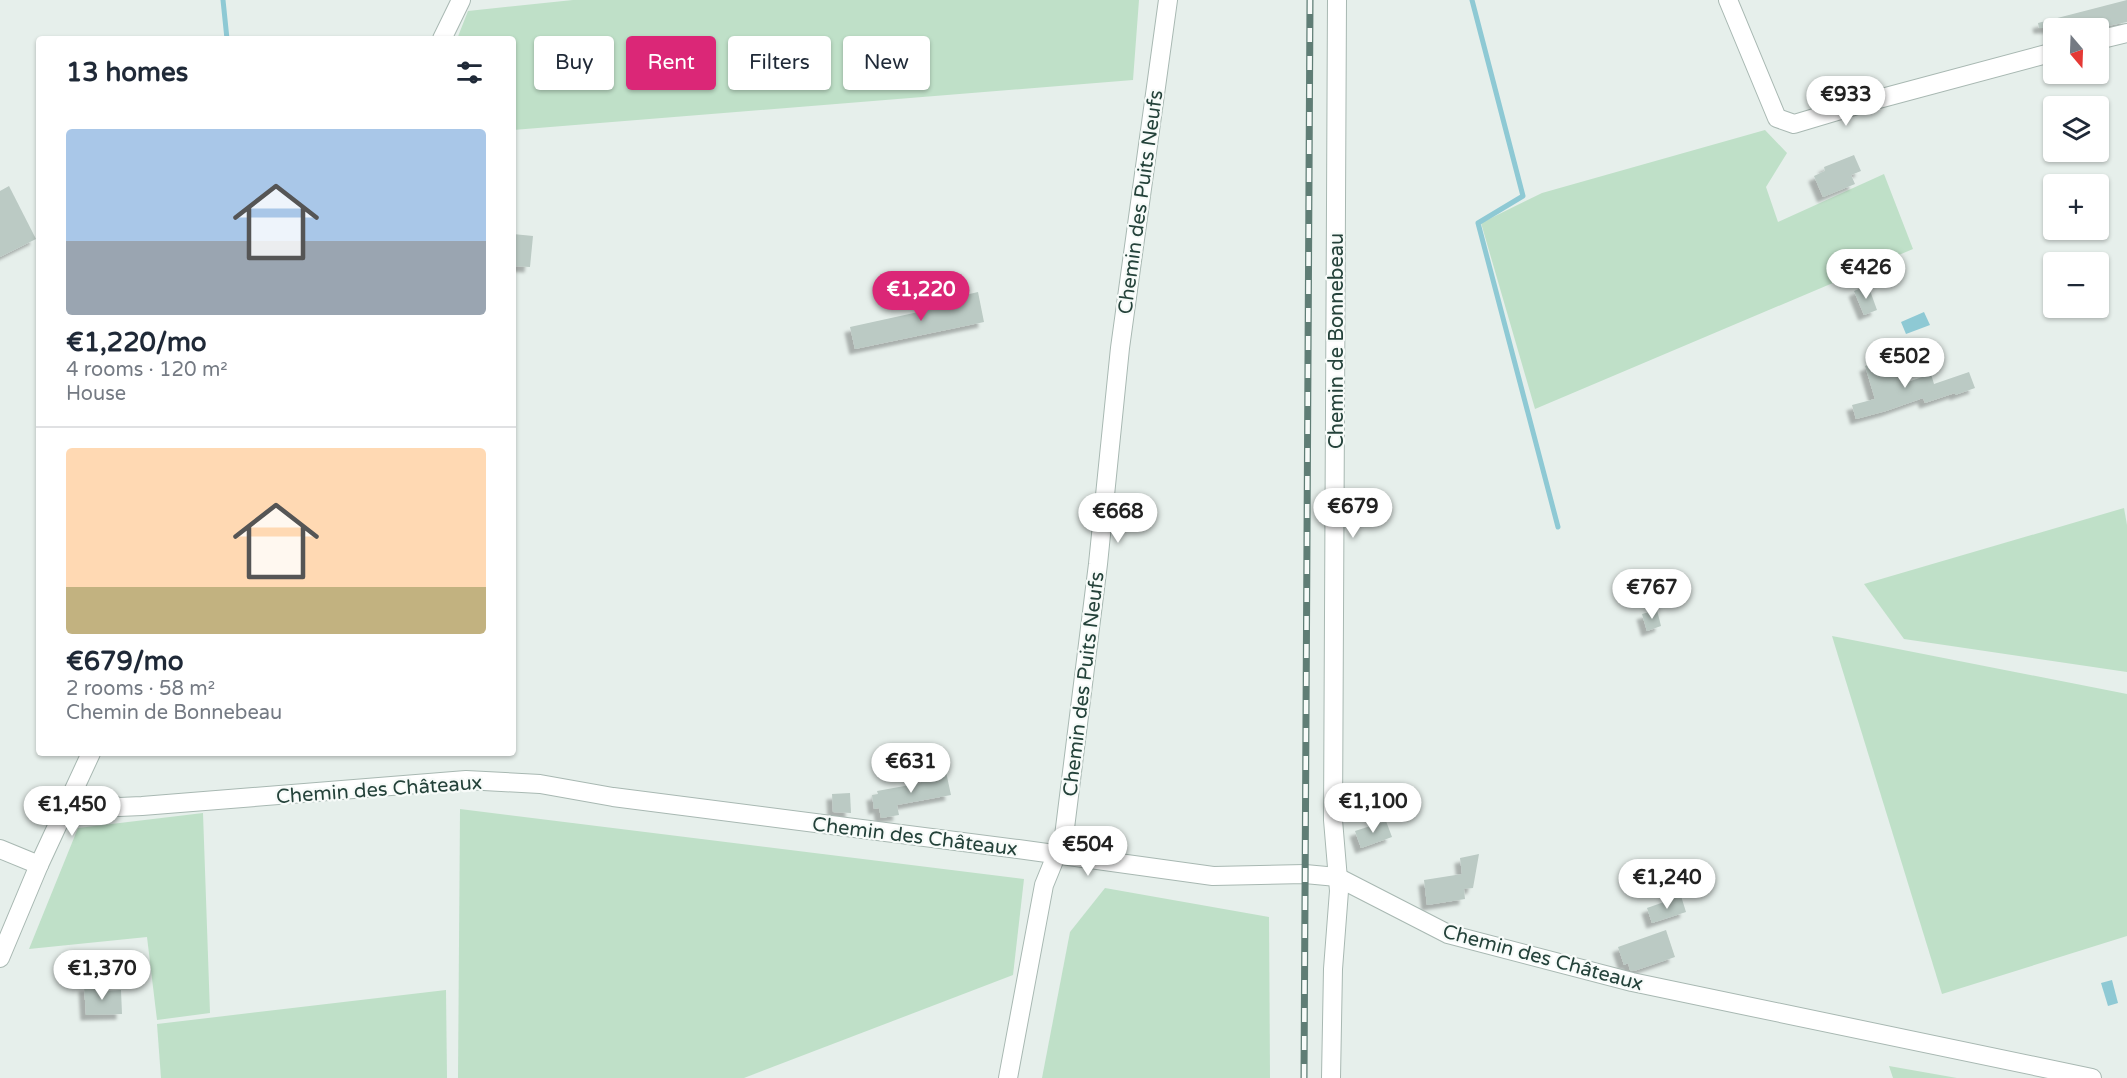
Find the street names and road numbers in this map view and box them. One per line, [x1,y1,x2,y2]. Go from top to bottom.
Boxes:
street label: Chemin des Puits Neufs [1113,88,1169,316]
street label: Chemin de Bonnebeau [1325,233,1349,449]
street label: Chemin des Puits Neufs [1058,570,1110,798]
street label: Chemin des Châteaux [275,771,483,809]
street label: Chemin des Châteaux [811,812,1019,861]
street label: Chemin des Châteaux [1440,920,1646,996]

